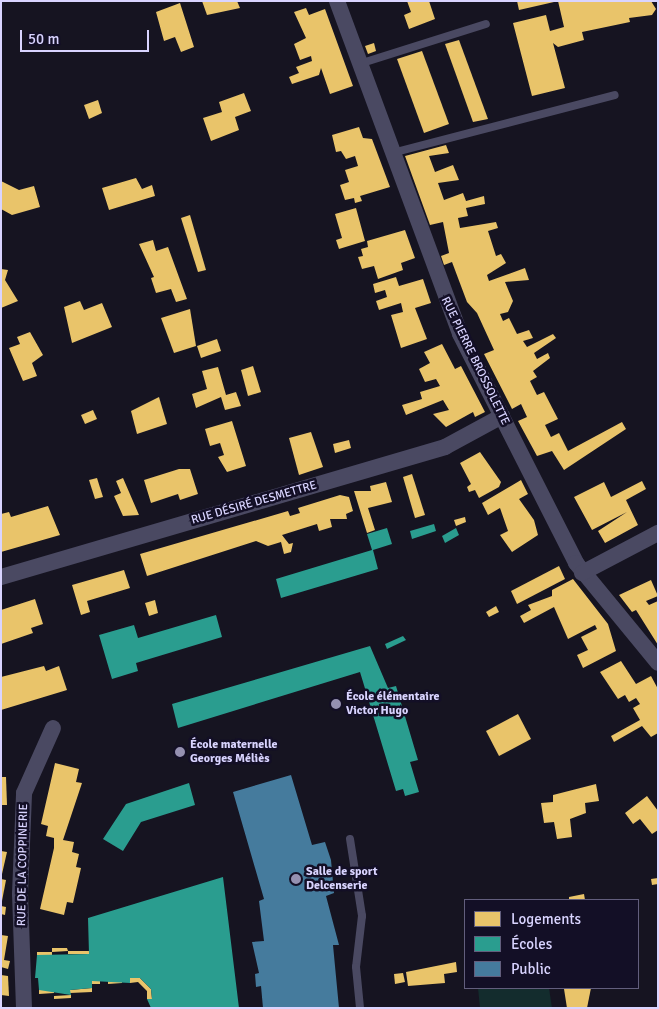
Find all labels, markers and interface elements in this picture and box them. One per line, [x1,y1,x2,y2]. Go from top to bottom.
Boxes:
scale bar [22,20,151,52]
text: 50 m [28,30,59,48]
street label: RUE PIERRE BROSSOLETTE [438,295,512,427]
street label: RUE DÉSIRÉ DESMETTRE [190,478,318,528]
place label: École élémentaire Victor Hugo [346,690,439,718]
marker: École élémentaire Victor Hugo [330,698,342,710]
place label: École maternelle Georges Méliès [190,738,278,766]
marker: École maternelle Georges Méliès [174,746,186,758]
street label: RUE DE LA COPPINERIE [15,804,31,926]
place label: Salle de sport Delcenserie [306,865,378,893]
marker: Salle de sport Delcenserie [290,873,302,885]
legend [464,899,639,989]
text: Logements [511,910,581,928]
text: Écoles [511,935,552,953]
text: Public [511,960,551,978]

